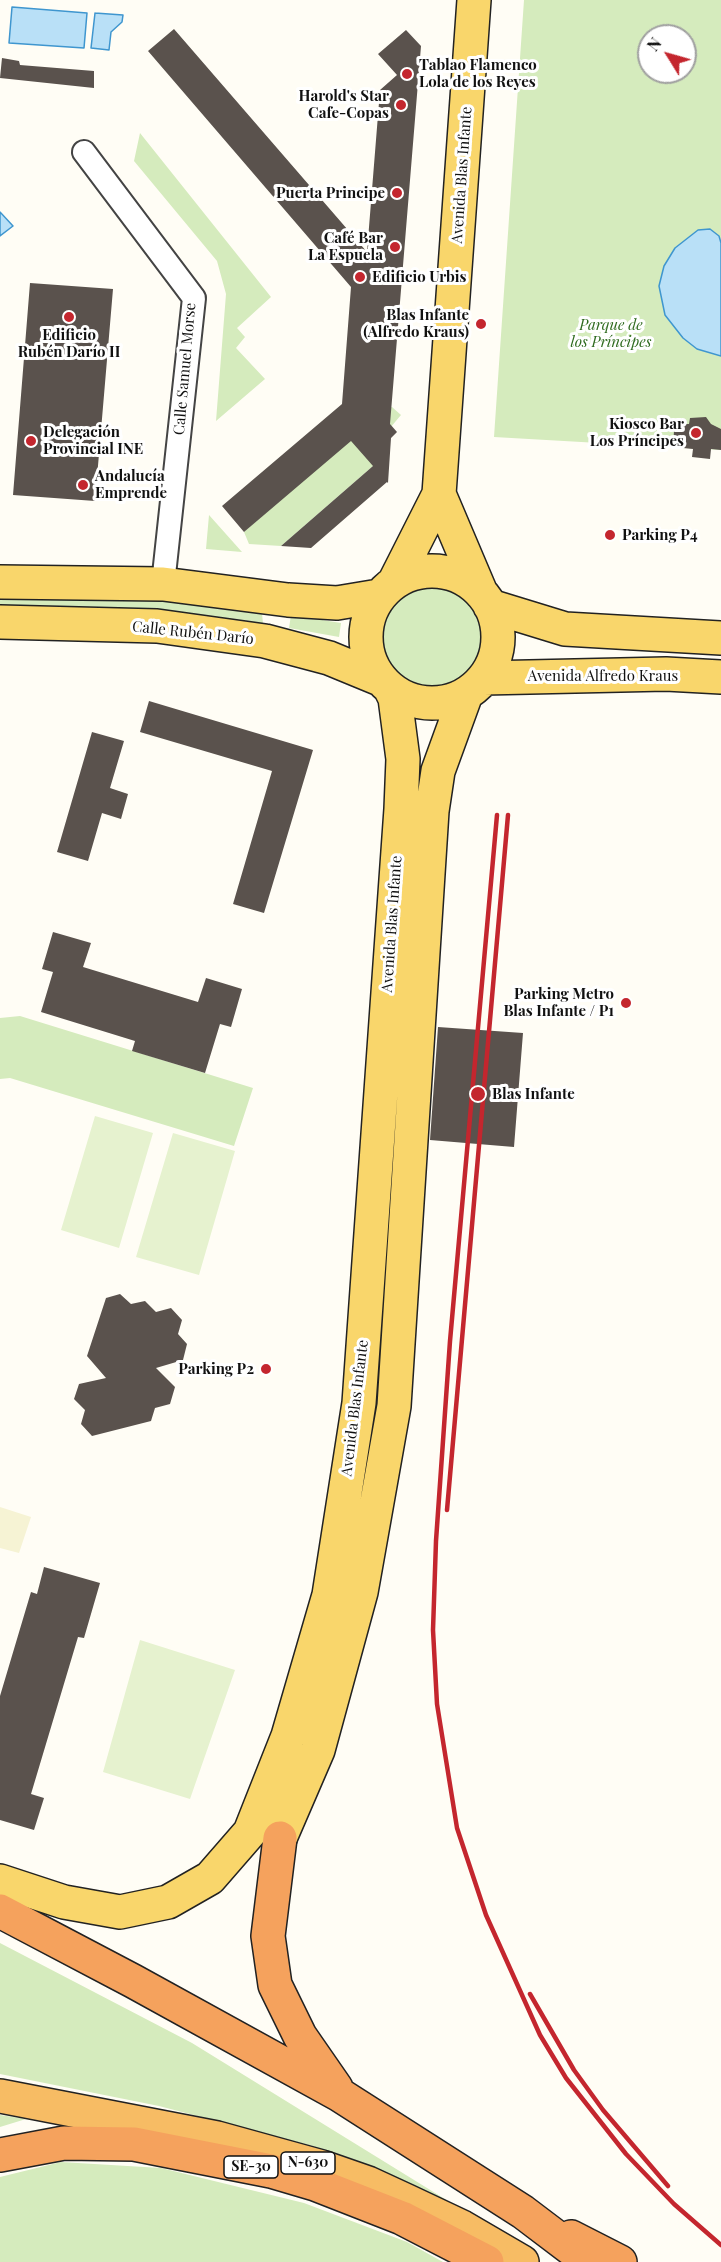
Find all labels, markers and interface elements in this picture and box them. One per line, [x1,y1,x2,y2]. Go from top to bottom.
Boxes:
north arrow [637,24,697,84]
text: N [642,33,666,55]
place label: Tablao Flamenco Lola de los Reyes [419,56,537,91]
marker: Tablao Flamenco Lola de los Reyes [400,67,414,81]
place label: Harold's Star Cafe-Copas [299,87,389,122]
marker: Harold's Star Cafe-Copas [394,98,408,112]
street label: Avenida Blas Infante [448,106,476,244]
place label: Puerta Principe [276,184,385,202]
marker: Puerta Principe [390,186,404,200]
place label: Café Bar La Espuela [308,229,383,264]
marker: Café Bar La Espuela [388,240,402,254]
place label: Edificio Urbis [372,268,466,286]
marker: Edificio Urbis [353,270,367,284]
street label: Calle Samuel Morse [170,302,200,436]
place label: Blas Infante (Alfredo Kraus) [363,306,469,341]
marker: Edificio Rubén Darío II [62,310,76,324]
park label: Parque de los Príncipes [571,316,651,351]
marker: Blas Infante (Alfredo Kraus) [474,317,488,331]
place label: Edificio Rubén Darío II [18,326,120,361]
place label: Kiosco Bar Los Príncipes [590,415,684,450]
place label: Delegación Provincial INE [43,423,143,458]
marker: Kiosco Bar Los Príncipes [689,426,703,440]
marker: Delegación Provincial INE [24,434,38,448]
place label: Andalucía Emprende [95,467,167,502]
marker: Andalucía Emprende [76,478,90,492]
place label: Parking P4 [622,526,698,544]
marker: Parking P4 [603,528,617,542]
street label: Calle Rubén Darío [131,618,255,648]
street label: Avenida Alfredo Kraus [528,667,678,685]
street label: Avenida Blas Infante [378,855,406,993]
place label: Parking Metro Blas Infante / P1 [503,985,614,1020]
marker: Parking Metro Blas Infante / P1 [619,996,633,1010]
marker: Blas Infante [469,1085,487,1103]
place label: Blas Infante [492,1085,575,1103]
street label: Avenida Blas Infante [338,1339,372,1477]
place label: Parking P2 [178,1360,254,1378]
marker: Parking P2 [259,1362,273,1376]
road number: N-630 [281,2152,335,2174]
road number: SE-30 [224,2156,278,2178]

